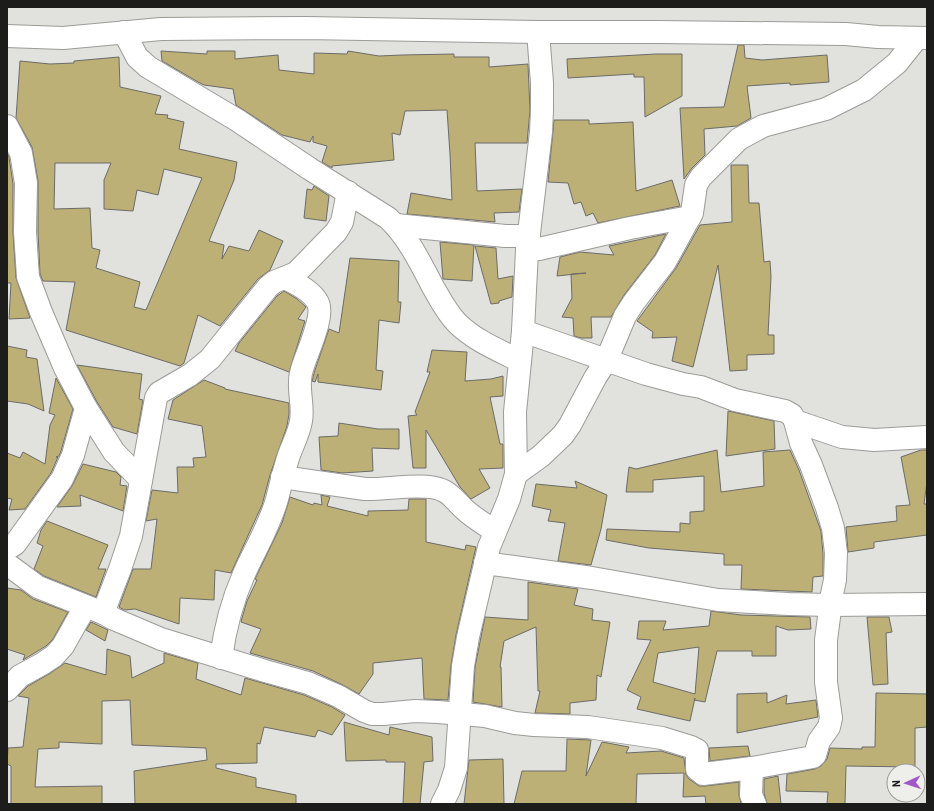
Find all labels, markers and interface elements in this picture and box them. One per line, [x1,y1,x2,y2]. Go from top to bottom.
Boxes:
north arrow [886,763,926,803]
text: N [890,780,903,787]

